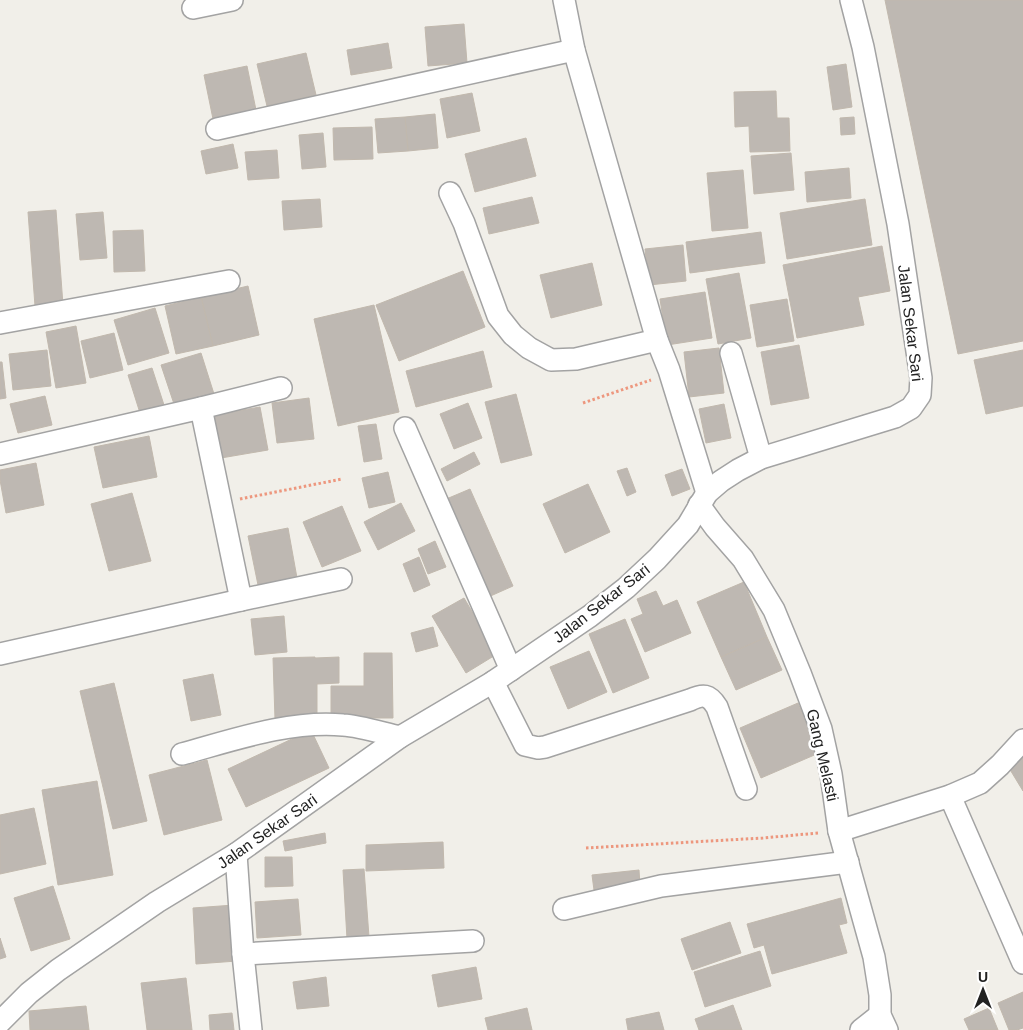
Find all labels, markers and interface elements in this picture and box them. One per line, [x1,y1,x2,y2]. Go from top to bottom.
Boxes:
street label: Jalan Sekar Sari [895,264,926,382]
street label: Jalan Sekar Sari [550,561,653,646]
street label: Gang Melasti [804,707,841,803]
street label: Jalan Sekar Sari [214,791,320,872]
north arrow [958,965,1008,1015]
text: U [978,969,988,985]

